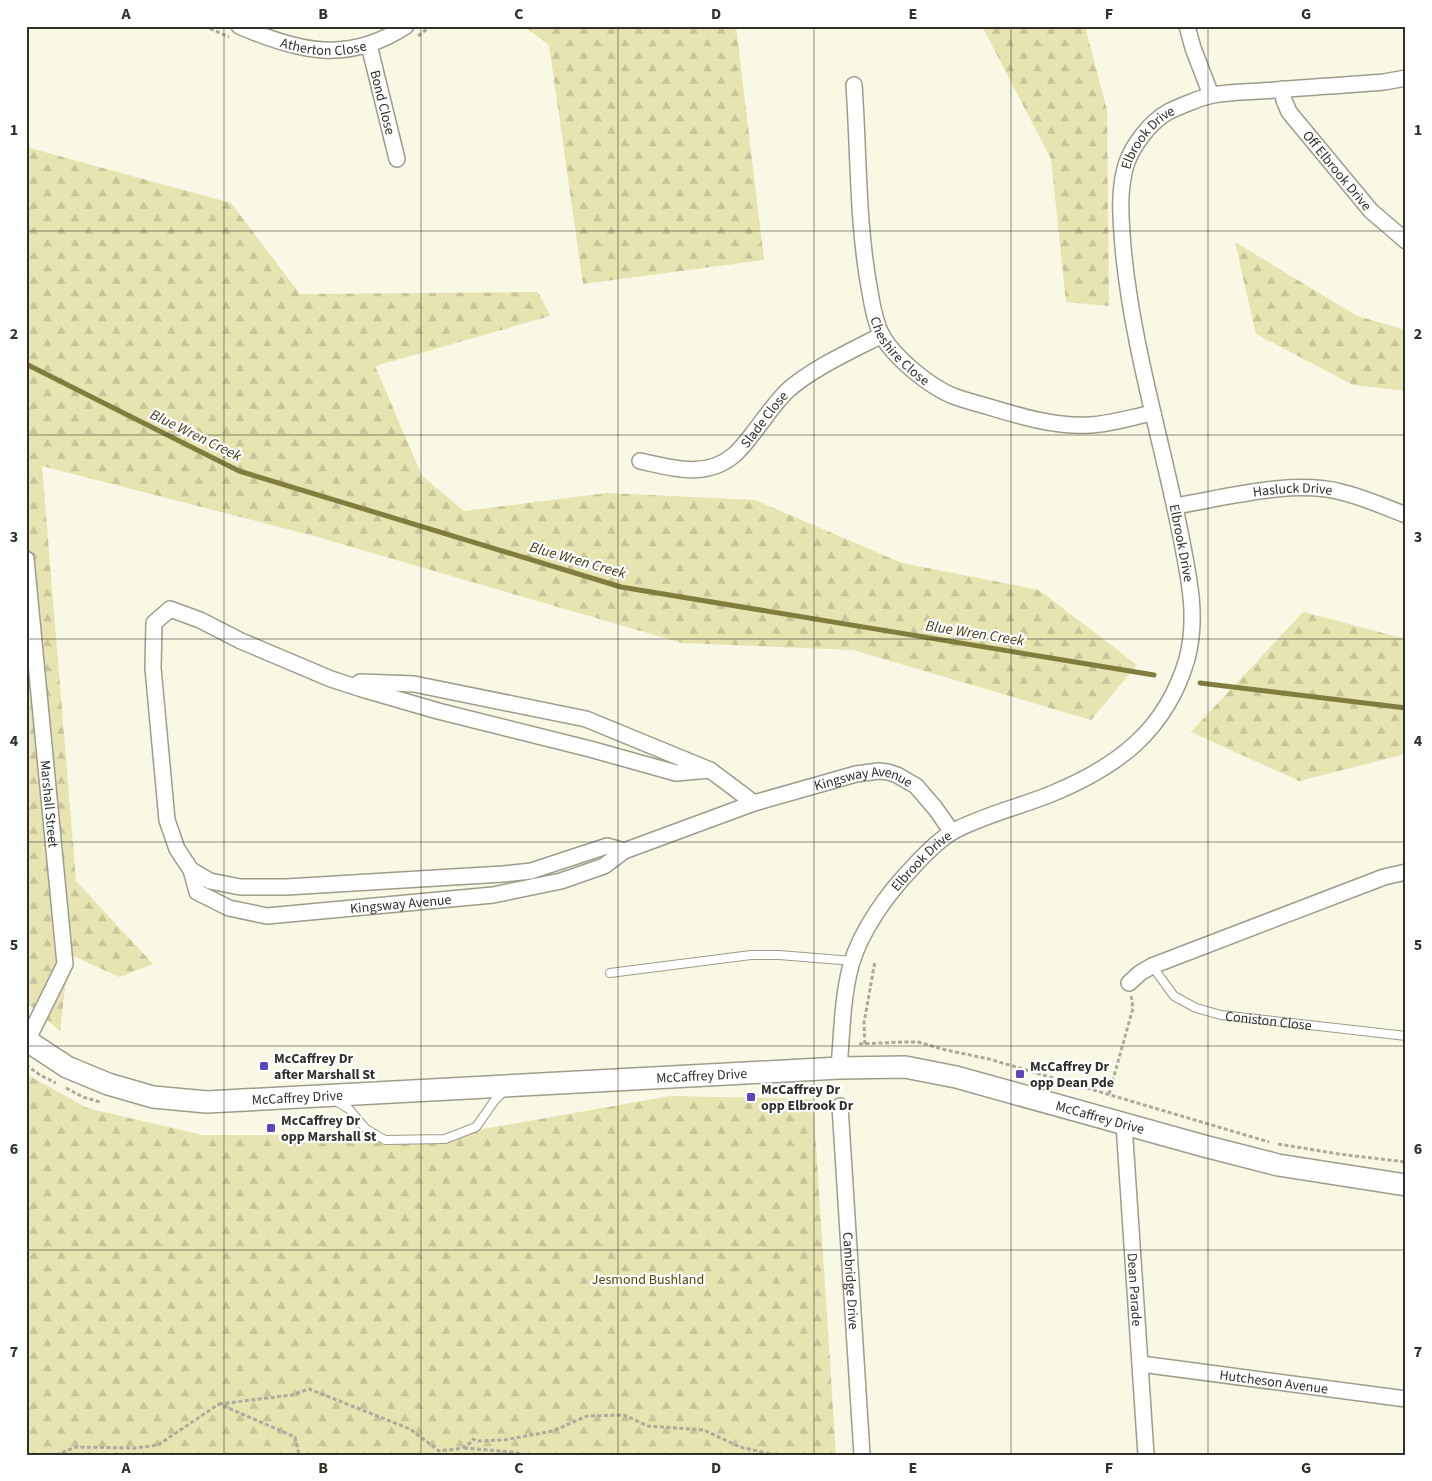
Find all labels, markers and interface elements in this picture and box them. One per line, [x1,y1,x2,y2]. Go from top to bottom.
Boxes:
text: A [120,3,131,25]
text: B [318,3,328,25]
text: C [514,3,524,25]
text: D [711,3,721,25]
text: E [909,3,917,25]
text: F [1105,3,1113,25]
text: G [1301,3,1311,25]
street label: Atherton Close [278,33,369,61]
street label: Bond Close [365,68,400,137]
street label: Elbrook Drive [1116,101,1178,172]
text: 1 [10,119,18,141]
text: 1 [1414,119,1422,141]
street label: Off Elbrook Drive [1297,127,1376,216]
street label: Cheshire Close [865,314,933,391]
text: 2 [10,323,18,345]
text: 2 [1414,323,1422,345]
street label: Slade Close [736,387,793,453]
water label: Blue Wren Creek [146,404,246,467]
street label: Hasluck Drive [1252,479,1334,503]
street label: Elbrook Drive [1164,503,1198,584]
text: 3 [10,526,18,548]
text: 3 [1414,526,1422,548]
water label: Blue Wren Creek [527,537,629,585]
water label: Blue Wren Creek [924,615,1027,652]
text: 4 [10,730,19,752]
text: 4 [1414,730,1423,752]
street label: Marshall Street [34,759,63,849]
street label: Kingsway Avenue [812,762,916,796]
street label: Elbrook Drive [887,826,956,896]
street label: Kingsway Avenue [349,890,452,919]
text: 5 [10,934,18,956]
text: 5 [1414,934,1422,956]
street label: Coniston Close [1224,1007,1313,1036]
place label: McCaffrey Dr after Marshall St [274,1049,376,1085]
place label: McCaffrey Dr opp Dean Pde [1030,1057,1114,1093]
marker: McCaffrey Dr after Marshall St [258,1060,270,1072]
street label: McCaffrey Drive [656,1064,748,1089]
marker: McCaffrey Dr opp Dean Pde [1014,1068,1026,1080]
place label: McCaffrey Dr opp Elbrook Dr [761,1080,854,1116]
street label: McCaffrey Drive [251,1086,344,1111]
marker: McCaffrey Dr opp Elbrook Dr [745,1091,757,1103]
street label: McCaffrey Drive [1053,1096,1146,1140]
place label: McCaffrey Dr opp Marshall St [281,1111,377,1147]
marker: McCaffrey Dr opp Marshall St [265,1122,277,1134]
text: 6 [10,1138,18,1160]
text: 6 [1414,1138,1422,1160]
street label: Cambridge Drive [837,1231,863,1330]
street label: Dean Parade [1122,1252,1146,1327]
park label: Jesmond Bushland [592,1270,704,1290]
text: 7 [10,1341,18,1363]
text: 7 [1414,1341,1422,1363]
street label: Hutcheson Avenue [1218,1365,1329,1400]
text: A [120,1457,131,1479]
text: B [318,1457,328,1479]
text: C [514,1457,524,1479]
text: D [711,1457,721,1479]
text: E [909,1457,917,1479]
text: F [1105,1457,1113,1479]
text: G [1301,1457,1311,1479]

